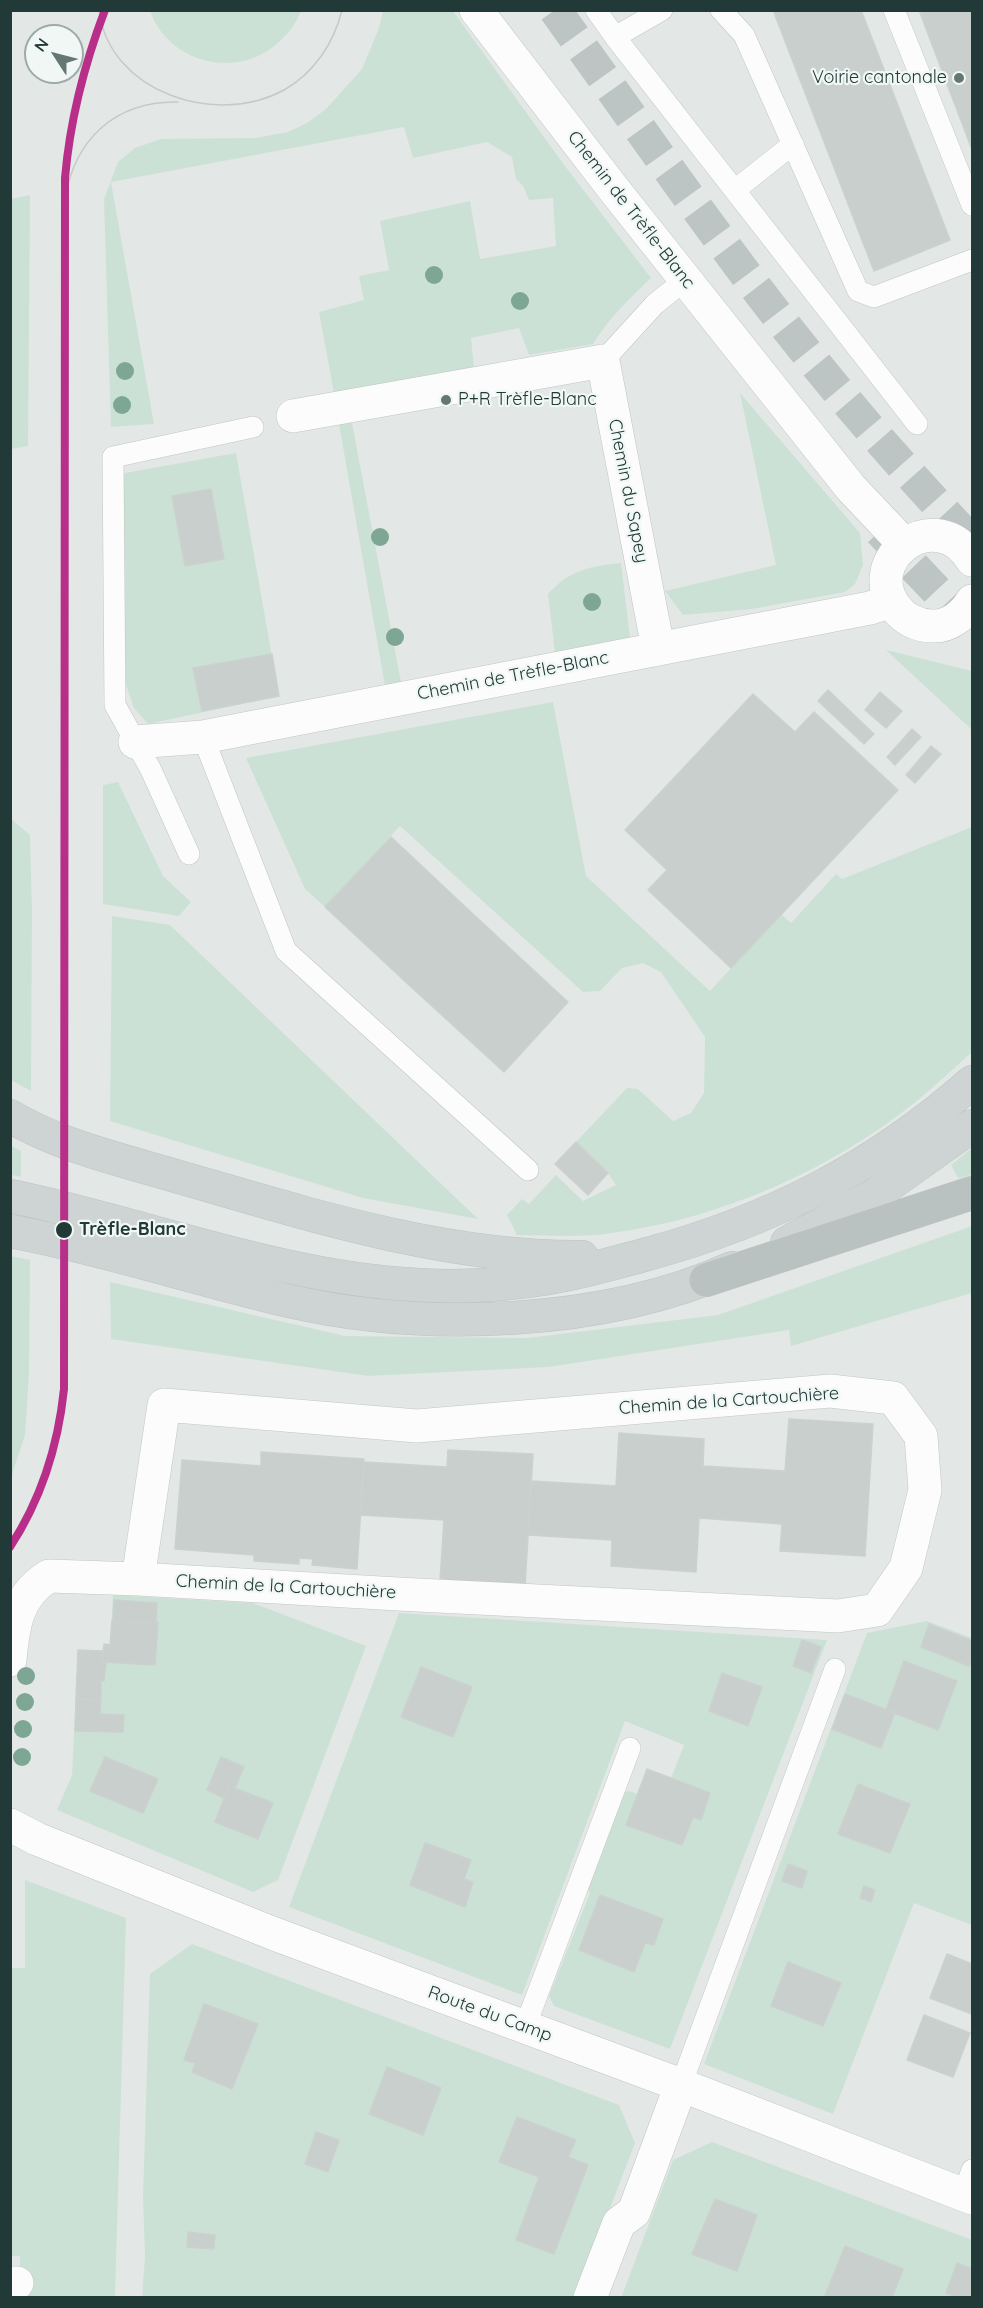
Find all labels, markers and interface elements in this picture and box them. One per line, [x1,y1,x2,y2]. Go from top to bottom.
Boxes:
north arrow [24,24,84,84]
text: N [30,34,53,55]
place label: Voirie cantonale [812,67,947,89]
marker: Voirie cantonale [952,71,966,85]
street label: Chemin de Trèfle-Blanc [563,127,699,293]
place label: P+R Trèfle-Blanc [458,389,597,411]
marker: P+R Trèfle-Blanc [439,393,453,407]
street label: Chemin du Sapey [603,417,653,565]
street label: Chemin de Trèfle-Blanc [415,647,611,705]
place label: Trèfle-Blanc [79,1219,186,1241]
marker: Trèfle-Blanc [54,1220,74,1240]
street label: Chemin de la Cartouchière [618,1383,840,1419]
street label: Chemin de la Cartouchière [175,1570,397,1604]
street label: Route du Camp [425,1982,555,2046]

